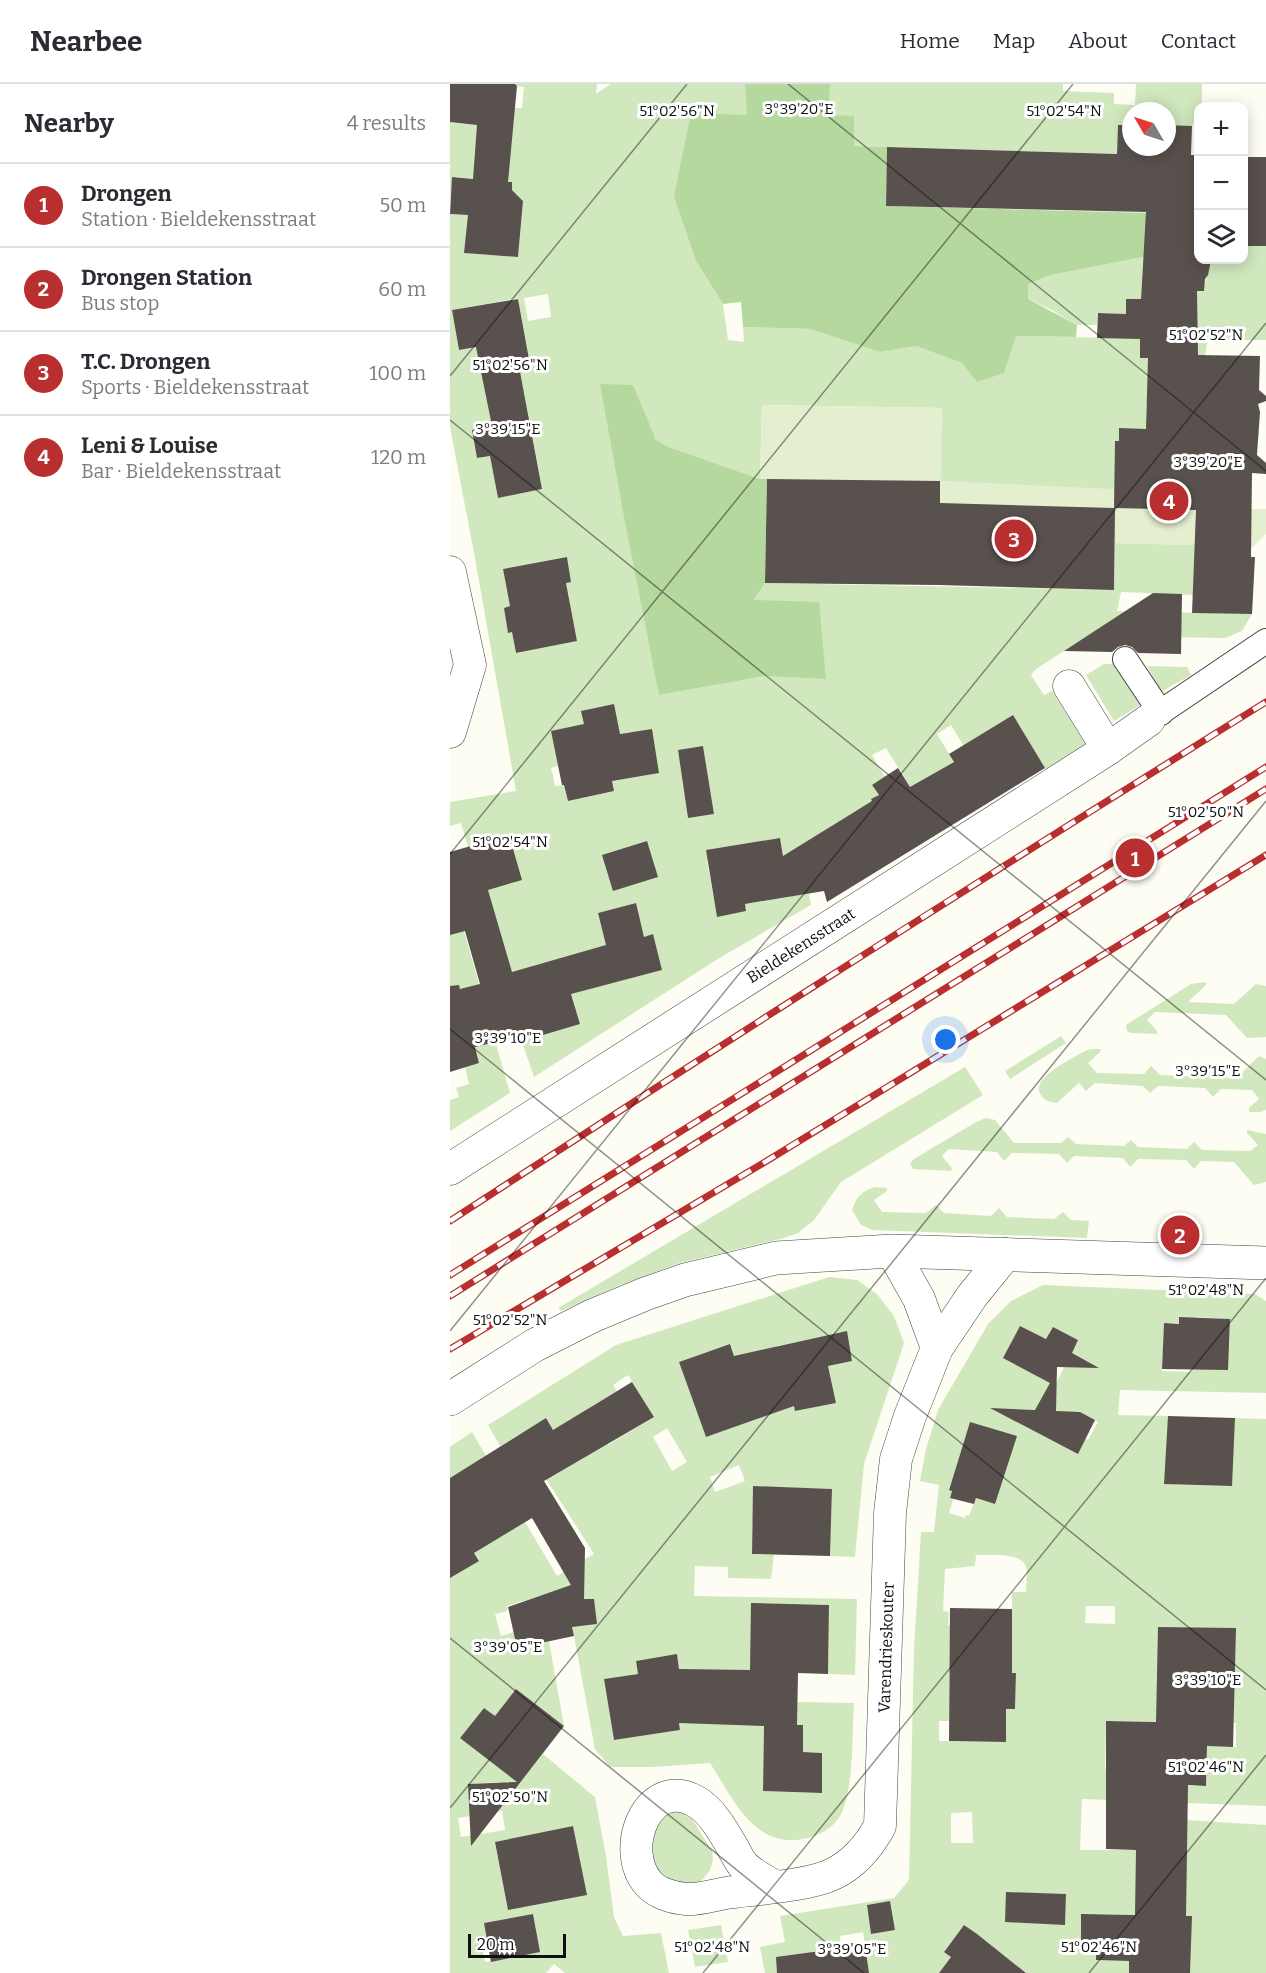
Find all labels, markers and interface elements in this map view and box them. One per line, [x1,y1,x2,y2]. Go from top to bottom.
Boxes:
text: Nearbee [30,25,142,58]
text: Home [900,28,960,54]
text: Map [993,28,1035,54]
text: About [1068,28,1128,54]
text: Contact [1161,28,1236,54]
text: 3°39'20"E [765,100,833,118]
text: 51°02'56"N [639,102,715,120]
text: 51°02'54"N [1026,102,1102,120]
north arrow [1122,102,1176,156]
map controls [1194,102,1248,264]
button: + [1194,102,1248,156]
text: Nearby [24,108,114,139]
text: 4 results [347,111,426,135]
button: − [1194,156,1248,210]
text: Drongen [81,180,172,207]
text: 1 [39,193,48,217]
text: 50 m [379,193,426,217]
text: Station · Bieldekensstraat [81,207,316,231]
button: layers [1194,210,1248,264]
text: Drongen Station [81,264,252,291]
text: 2 [38,277,49,301]
text: 60 m [378,277,426,301]
text: Bus stop [81,291,159,315]
text: 51°02'52"N [1169,326,1243,344]
text: T.C. Drongen [81,348,210,375]
text: 51°02'56"N [472,356,548,374]
text: 3 [38,361,49,385]
text: 100 m [369,361,426,385]
text: Sports · Bieldekensstraat [81,375,309,399]
text: 3°39'15"E [475,420,541,438]
text: Leni & Louise [81,432,218,459]
text: 4 [37,445,50,469]
text: 120 m [371,445,426,469]
text: 3°39'20"E [1174,453,1242,471]
text: Bar · Bieldekensstraat [81,459,281,483]
pin: 4 [1150,478,1188,524]
pin: 3 [994,516,1034,562]
text: 51°02'50"N [1168,803,1244,821]
text: 51°02'54"N [472,833,548,851]
pin: 1 [1116,836,1154,880]
street label: Bieldekensstraat [743,903,859,987]
your location [931,1025,960,1054]
text: 3°39'10"E [475,1029,541,1047]
text: 3°39'15"E [1175,1062,1241,1080]
pin: 2 [1160,1212,1200,1258]
text: 51°02'48"N [1168,1281,1244,1299]
text: 51°02'52"N [473,1311,547,1329]
street label: Varendrieskouter [874,1582,897,1713]
text: 3°39'05"E [474,1638,542,1656]
text: 3°39'10"E [1175,1671,1241,1689]
text: 51°02'46"N [1168,1758,1244,1776]
text: 51°02'50"N [472,1788,548,1806]
scale bar [468,1931,566,1958]
text: 20 m [477,1935,514,1954]
text: 51°02'48"N [674,1938,750,1956]
text: 51°02'46"N [1061,1938,1137,1956]
text: 3°39'05"E [818,1940,886,1958]

